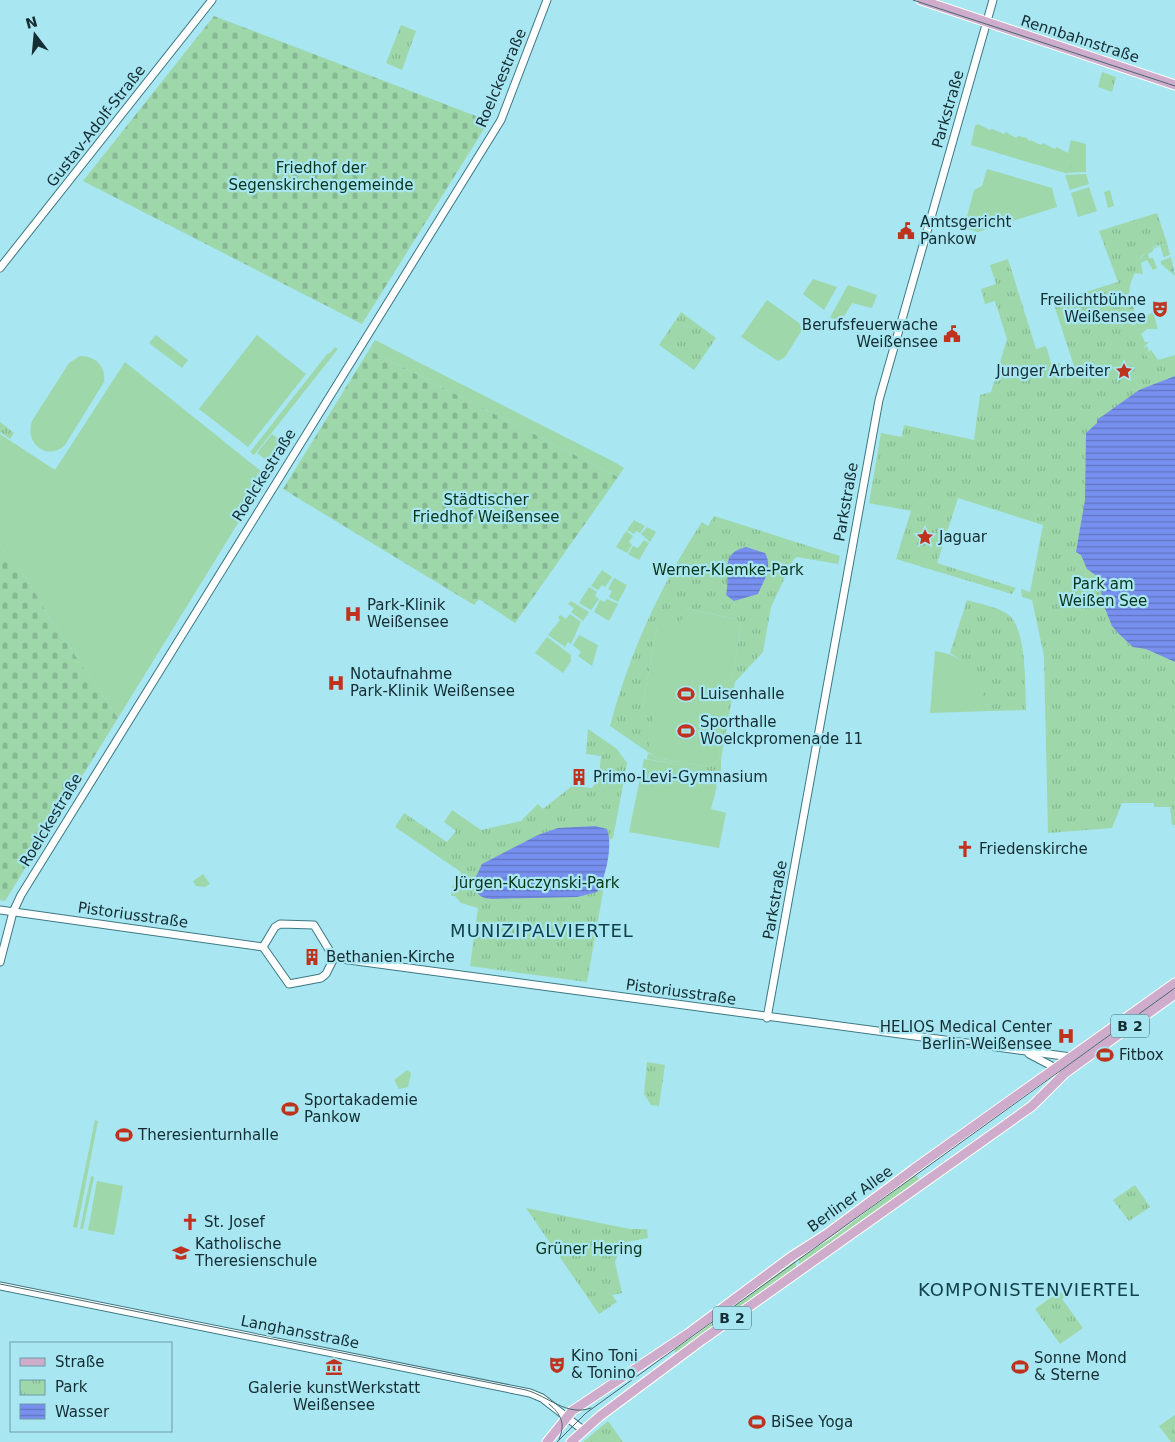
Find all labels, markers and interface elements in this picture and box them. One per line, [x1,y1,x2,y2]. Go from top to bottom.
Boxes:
north arrow [10,10,60,60]
street label: Rennbahnstraße [1019,11,1141,67]
text: N [24,13,39,32]
street label: Roelckestraße [472,26,530,130]
street label: Gustav-Adolf-Straße [43,61,149,191]
street label: Parkstraße [928,68,968,150]
park label: Friedhof der Segenskirchengemeinde [228,159,414,194]
place label: Amtsgericht Pankow [920,213,1011,248]
public building icon: Amtsgericht Pankow [896,221,916,241]
place label: Freilichtbühne Weißensee [1040,291,1146,326]
theatre icon: Freilichtbühne Weißensee [1150,299,1170,319]
place label: Berufsfeuerwache Weißensee [802,316,938,351]
public building icon: Berufsfeuerwache Weißensee [942,324,962,344]
place icon: Junger Arbeiter [1114,361,1134,381]
place label: Junger Arbeiter [995,362,1111,380]
street label: Roelckestraße [228,425,300,525]
street label: Parkstraße [830,461,862,543]
park label: Städtischer Friedhof Weißensee [412,491,560,526]
place icon: Jaguar [915,527,935,547]
place label: Jaguar [938,528,988,546]
park label: Werner-Klemke-Park [652,561,804,579]
park label: Park am Weißen See [1059,575,1147,610]
place label: Park-Klinik Weißensee [367,596,449,631]
hospital icon: Park-Klinik Weißensee [343,604,363,624]
place label: Notaufnahme Park-Klinik Weißensee [350,665,515,700]
hospital icon: Notaufnahme Park-Klinik Weißensee [326,673,346,693]
sports icon: Luisenhalle [676,684,696,704]
place label: Luisenhalle [700,685,785,703]
place label: Sporthalle Woelckpromenade 11 [700,713,863,748]
sports icon: Sporthalle Woelckpromenade 11 [676,721,696,741]
building icon: Primo-Levi-Gymnasium [569,767,589,787]
place label: Primo-Levi-Gymnasium [593,768,768,786]
street label: Roelckestraße [16,770,86,870]
church icon: Friedenskirche [955,839,975,859]
place label: Friedenskirche [979,840,1088,858]
street label: Parkstraße [759,859,791,941]
park label: Jürgen-Kuczynski-Park [453,874,620,892]
street label: Pistoriusstraße [77,898,189,932]
district label: MUNIZIPALVIERTEL [450,920,634,941]
building icon: Bethanien-Kirche [302,947,322,967]
place label: Bethanien-Kirche [326,948,455,966]
street label: Pistoriusstraße [625,975,737,1009]
road number: B 2 [1111,1014,1149,1038]
place label: HELIOS Medical Center Berlin-Weißensee [880,1018,1053,1053]
hospital icon: HELIOS Medical Center Berlin-Weißensee [1056,1026,1076,1046]
sports icon: Fitbox [1095,1045,1115,1065]
place label: Fitbox [1119,1046,1164,1064]
place label: Sportakademie Pankow [304,1091,418,1126]
sports icon: Sportakademie Pankow [280,1099,300,1119]
sports icon: Theresienturnhalle [114,1125,134,1145]
place label: Theresienturnhalle [137,1126,279,1144]
street label: Berliner Allee [804,1162,896,1236]
church icon: St. Josef [180,1212,200,1232]
place label: St. Josef [204,1213,266,1231]
place label: Katholische Theresienschule [194,1235,317,1270]
park label: Grüner Hering [536,1240,642,1258]
school or university icon: Katholische Theresienschule [171,1243,191,1263]
district label: KOMPONISTENVIERTEL [918,1279,1140,1300]
road number: B 2 [713,1306,751,1330]
street label: Langhansstraße [239,1312,361,1352]
legend [10,1342,172,1432]
place label: Kino Toni & Tonino [571,1347,638,1382]
place label: Sonne Mond & Sterne [1034,1349,1127,1384]
text: Straße [55,1353,104,1371]
theatre icon: Kino Toni & Tonino [547,1355,567,1375]
museum icon: Galerie kunstWerkstatt Weißensee [324,1357,344,1377]
sports icon: Sonne Mond & Sterne [1010,1357,1030,1377]
text: Park [55,1378,88,1396]
place label: Galerie kunstWerkstatt Weißensee [248,1379,420,1414]
text: Wasser [55,1403,110,1421]
sports icon: BiSee Yoga [747,1412,767,1432]
place label: BiSee Yoga [771,1413,853,1431]

